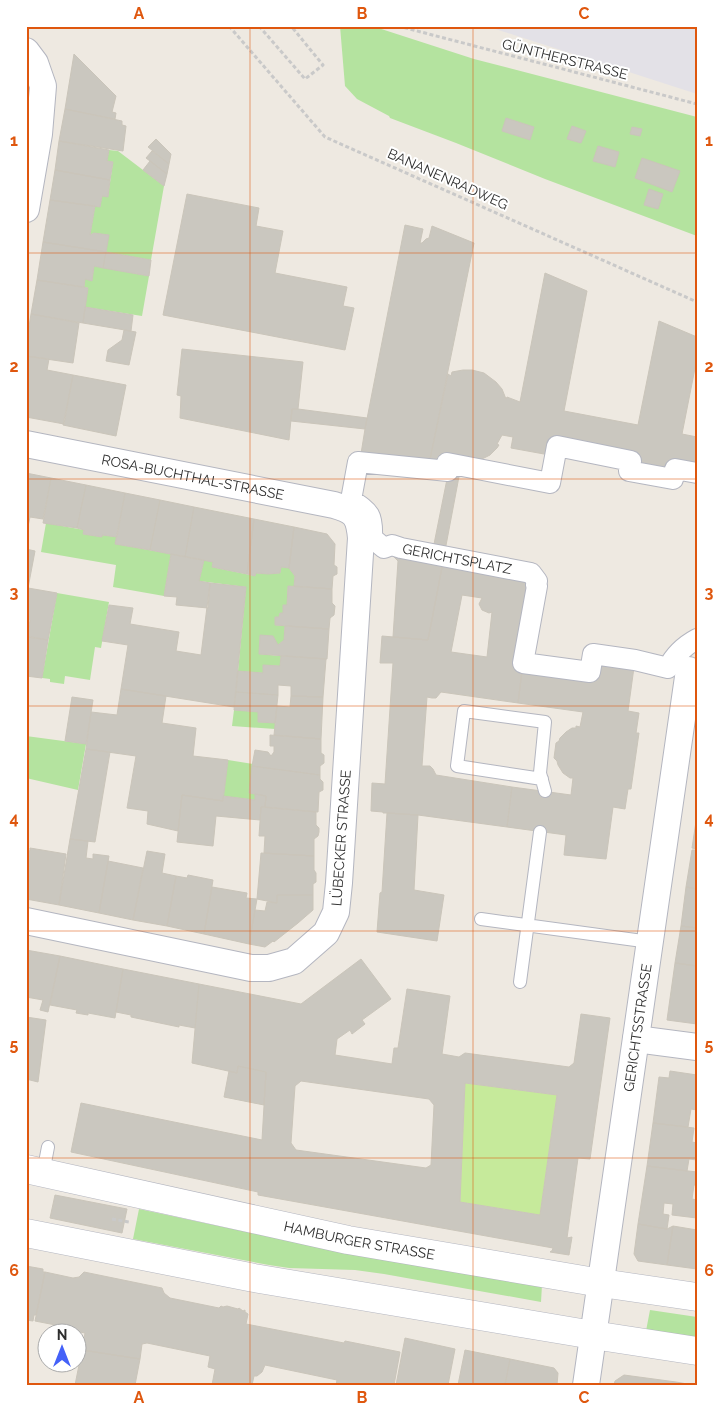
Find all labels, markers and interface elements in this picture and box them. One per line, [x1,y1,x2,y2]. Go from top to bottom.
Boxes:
text: A [134,4,145,23]
text: B [357,4,368,23]
text: C [579,4,590,23]
street label: GÜNTHERSTRASSE [501,34,630,82]
text: 1 [10,131,18,150]
text: 1 [705,131,713,150]
street label: BANANENRADWEG [385,145,511,213]
text: 2 [9,357,19,376]
text: 2 [704,357,714,376]
street label: ROSA-BUCHTHAL-STRASSE [100,451,285,503]
street label: GERICHTSPLATZ [401,540,513,577]
text: 3 [10,583,19,602]
text: 3 [705,583,714,602]
street label: LÜBECKER STRASSE [326,769,354,907]
text: 4 [9,809,19,828]
text: 4 [704,809,714,828]
street label: GERICHTSSTRASSE [620,963,655,1093]
text: 5 [10,1035,19,1054]
text: 5 [705,1035,714,1054]
street label: HAMBURGER STRASSE [282,1218,436,1263]
text: 6 [9,1261,19,1280]
text: 6 [704,1261,714,1280]
north arrow [38,1324,88,1374]
text: N [57,1327,67,1343]
text: A [134,1388,145,1407]
text: B [357,1388,368,1407]
text: C [579,1388,590,1407]

